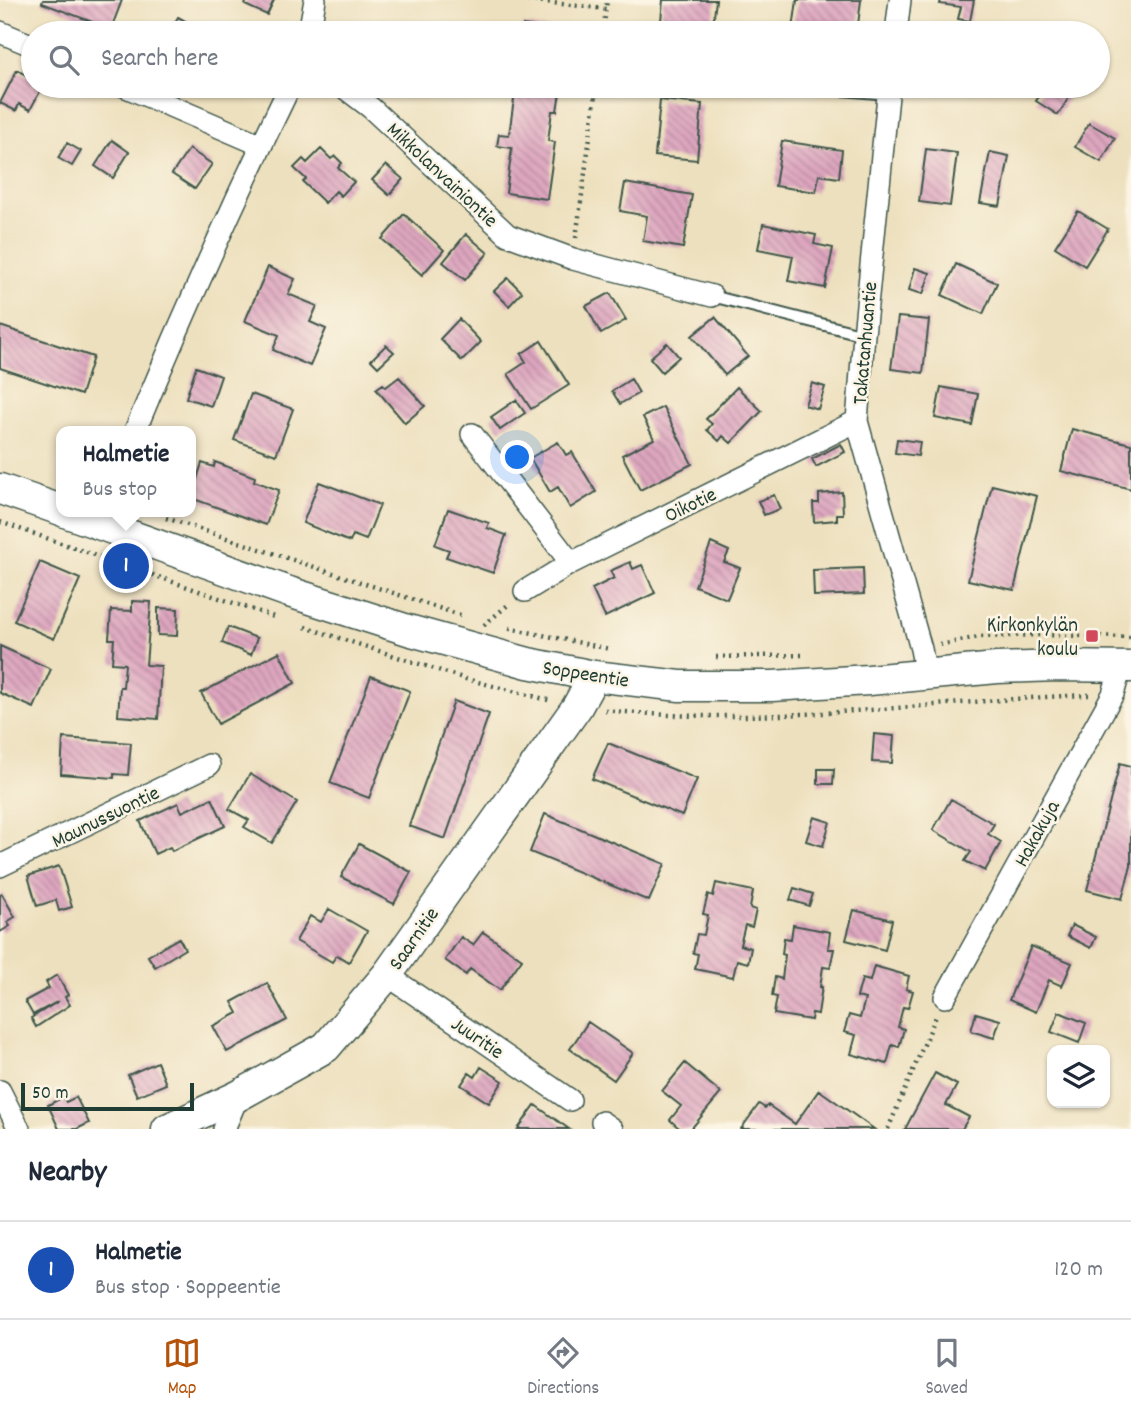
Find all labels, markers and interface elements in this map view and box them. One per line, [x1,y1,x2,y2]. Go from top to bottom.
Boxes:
search box [21,21,1110,98]
icon: search [45,41,83,79]
text: Search here [101,41,219,78]
street label: Mikkolanvainiontie [378,116,504,236]
street label: Takatanhuantie [847,281,887,406]
popup [56,426,196,517]
text: Halmetie [83,437,169,474]
your location [500,440,534,474]
text: Bus stop [83,474,157,507]
street label: Oikotie [660,481,722,532]
pin: 1 [103,540,149,592]
place label: Kirkonkylän koulu [987,612,1078,666]
marker: Kirkonkylän koulu [1084,628,1100,644]
street label: Soppeentie [540,654,631,698]
street label: Maunussuontie [47,780,165,858]
street label: Hakakuja [1008,795,1070,873]
street label: Saarnitie [383,902,448,977]
street label: Juuritie [444,1011,509,1068]
map controls [1047,1045,1110,1108]
button: layers [1047,1045,1110,1108]
scale bar [21,1080,194,1112]
text: 50 m [32,1081,69,1108]
text: Nearby [28,1153,106,1196]
text: Halmetie [95,1235,182,1272]
text: 1 [48,1254,54,1287]
text: 120 m [1054,1254,1103,1287]
text: Bus stop · Soppeentie [95,1272,281,1305]
tab: Map [163,1334,201,1403]
tab: Directions [527,1334,599,1403]
tab: Saved [925,1334,968,1403]

